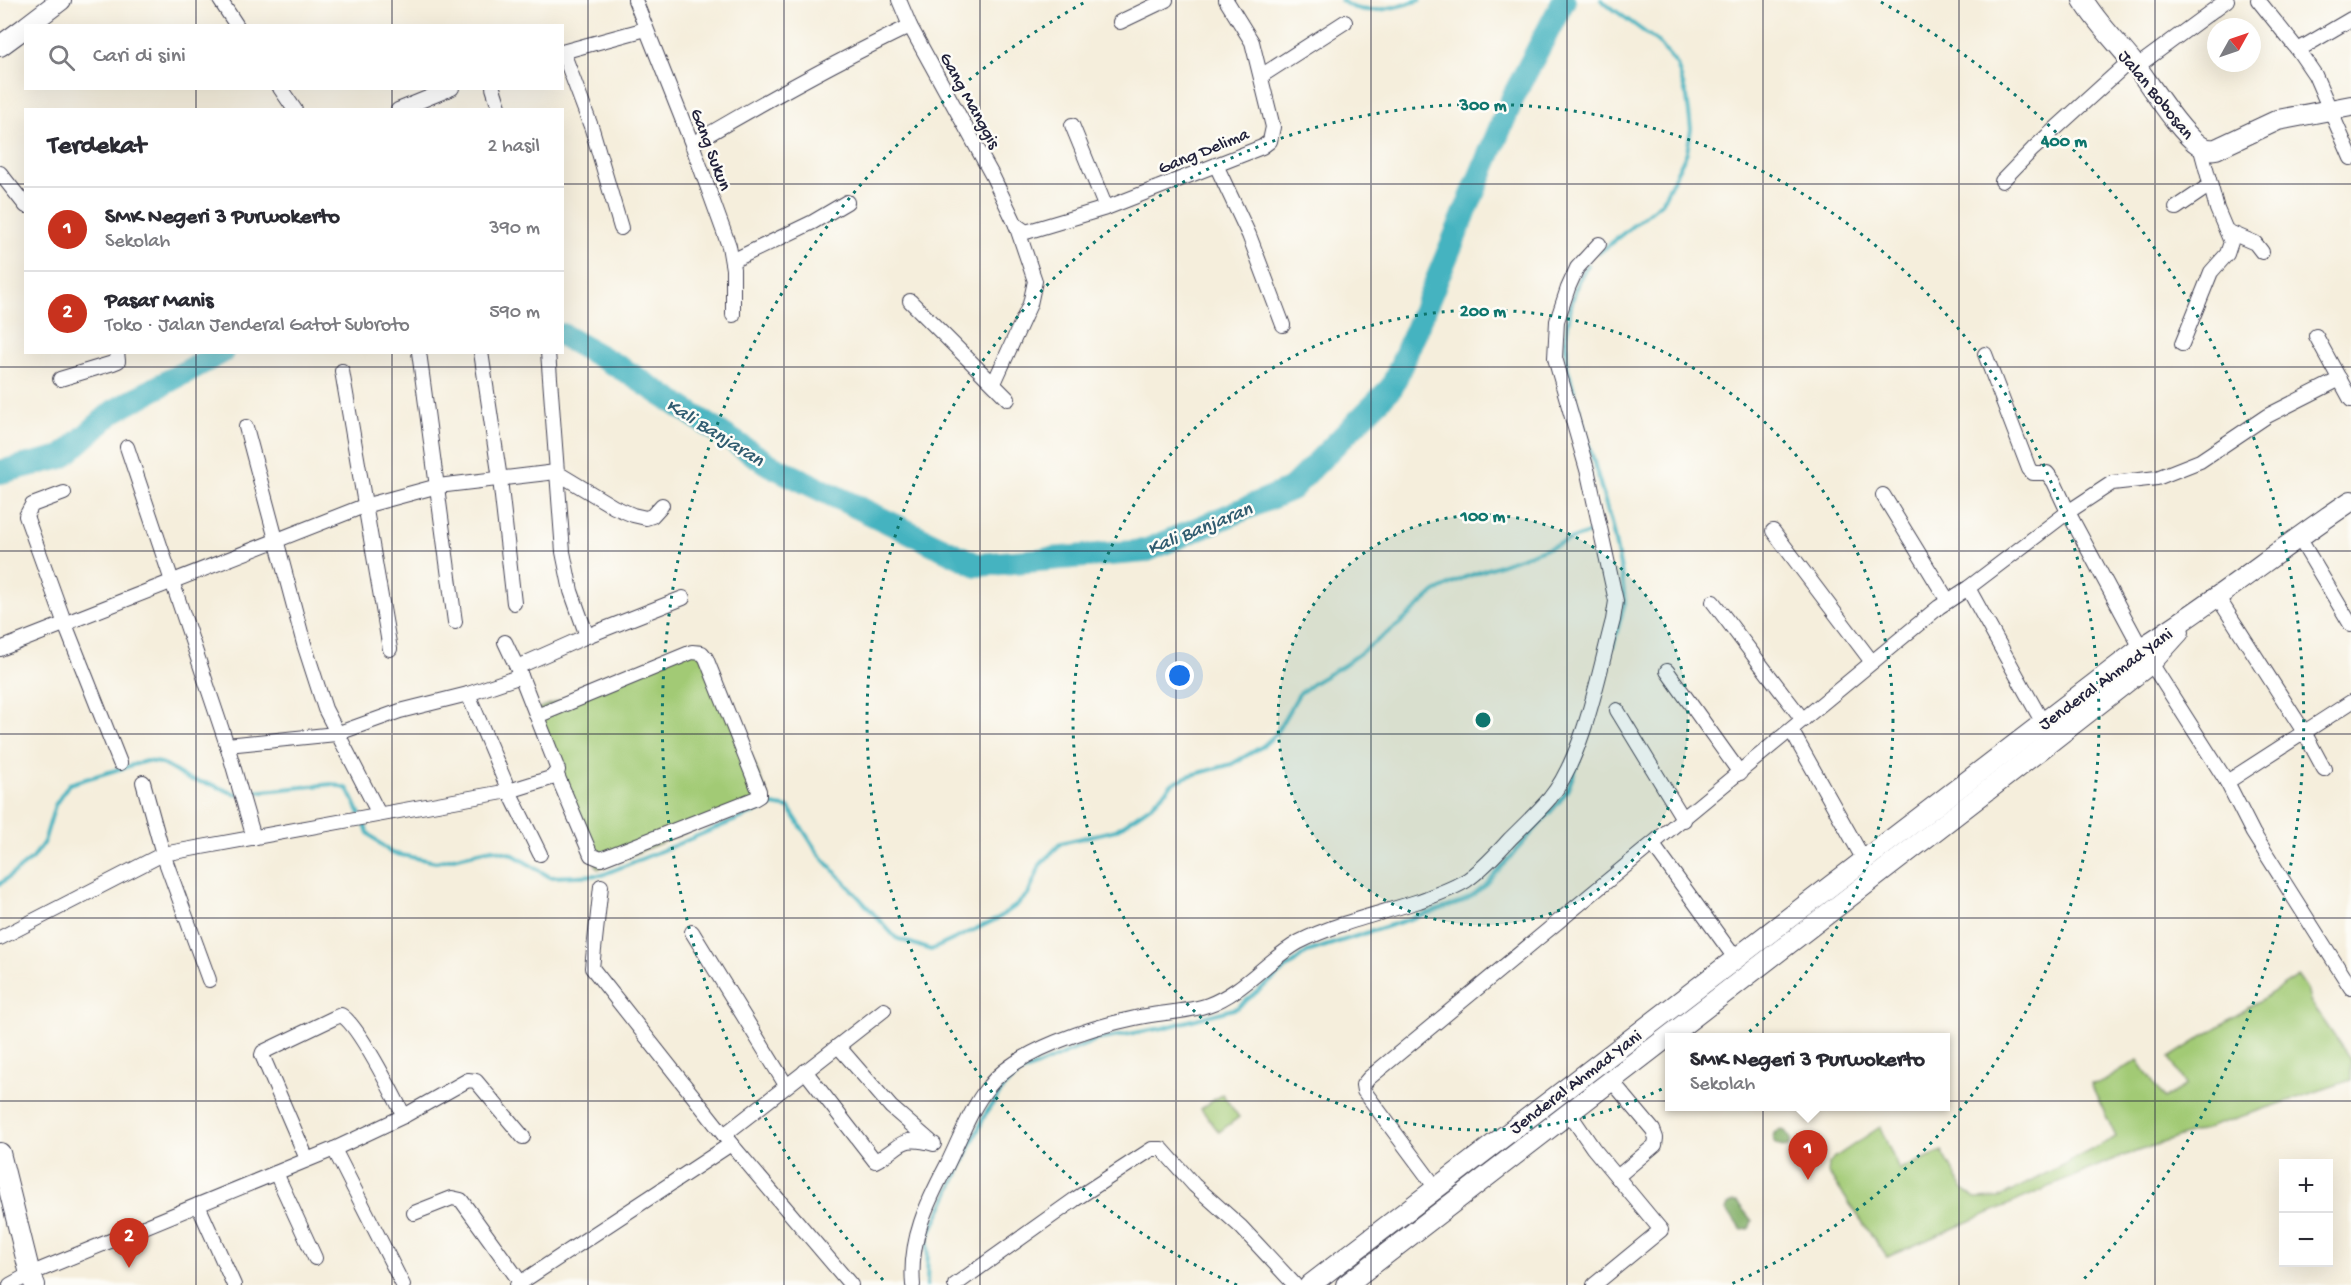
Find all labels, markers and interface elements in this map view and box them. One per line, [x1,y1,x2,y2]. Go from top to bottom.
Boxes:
north arrow [2207,18,2261,72]
search box [24,24,564,90]
icon: search [45,41,78,74]
text: Cari di sini [93,44,186,70]
street label: Jalan Bobosan [2113,47,2198,145]
street label: Gang Manggis [934,50,1004,154]
text: 300 m [1459,96,1507,117]
street label: Gang Sukun [684,106,735,194]
street label: Gang Delima [1155,124,1253,180]
text: Terdekat [48,132,146,163]
text: 400 m [2040,132,2087,153]
text: 2 hasil [488,136,540,159]
text: SMK Negeri 3 Purwokerto [105,205,340,231]
text: 1 [63,218,72,241]
text: 390 m [489,218,540,241]
text: Sekolah [105,231,170,254]
text: Pasar Manis [105,289,213,315]
text: 2 [63,302,72,325]
text: 590 m [489,302,540,325]
text: 200 m [1460,302,1506,323]
text: Toko · Jalan Jenderal Gatot Subroto [105,315,410,338]
water label: Kali Banjaran [661,395,768,473]
water label: Kali Banjaran [1145,499,1257,562]
text: 100 m [1460,507,1506,528]
street label: Jenderal Ahmad Yani [2035,624,2178,736]
your location [1165,661,1194,690]
centre of rings [1473,710,1493,730]
street label: Jenderal Ahmad Yani [1506,1026,1647,1140]
popup [1665,1033,1950,1111]
text: SMK Negeri 3 Purwokerto [1690,1048,1925,1074]
text: Sekolah [1690,1074,1755,1097]
pin: 1 [1788,1130,1828,1180]
map controls [2279,1159,2333,1267]
button: + [2279,1159,2333,1213]
button: − [2279,1213,2333,1267]
pin: 2 [110,1218,148,1268]

